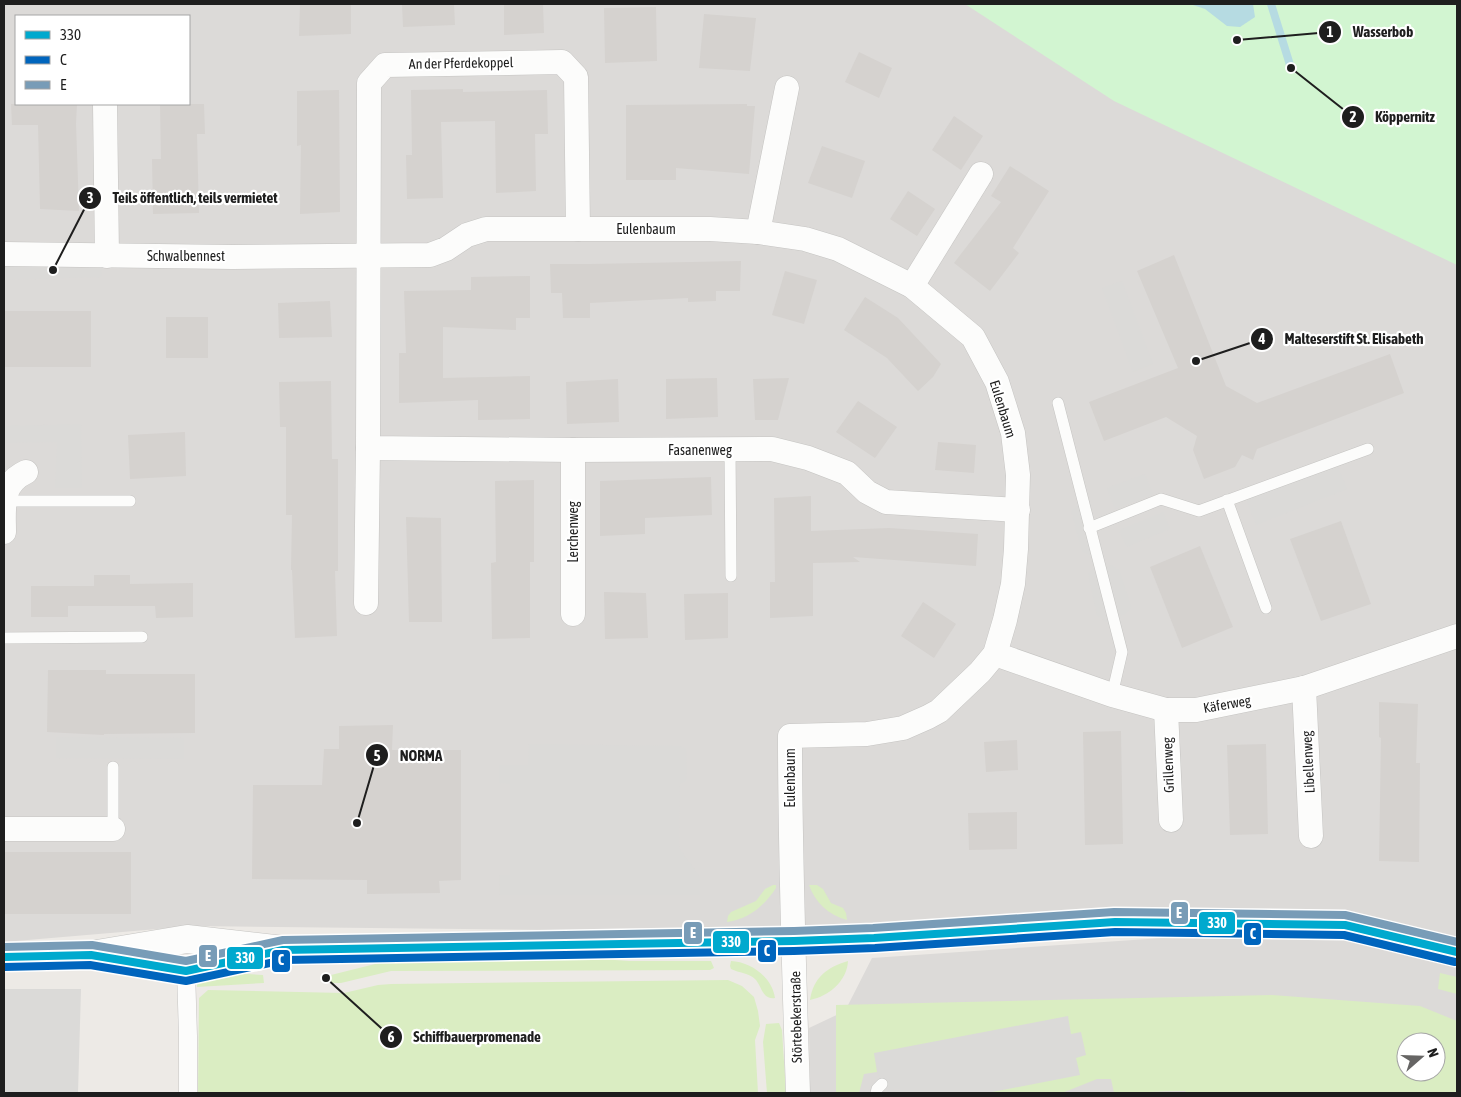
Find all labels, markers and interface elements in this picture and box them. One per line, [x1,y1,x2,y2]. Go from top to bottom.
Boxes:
legend [15,15,190,105]
callout: Wasserbob [1317,17,1423,47]
text: 1 [1326,23,1334,40]
text: Wasserbob [1352,23,1413,40]
text: 330 [60,26,81,43]
text: C [60,51,67,68]
street label: An der Pferdekoppel [409,54,514,72]
text: E [60,76,67,93]
callout: Köppernitz [1340,102,1445,132]
text: 2 [1349,108,1357,125]
text: Köppernitz [1375,108,1436,125]
callout: Teils öffentlich, teils vermietet [77,183,287,213]
text: 3 [86,189,94,206]
text: Teils öffentlich, teils vermietet [112,189,278,206]
street label: Eulenbaum [616,221,676,237]
street label: Schwalbennest [147,248,225,264]
callout: Malteserstift St. Elisabeth [1250,324,1434,354]
text: 4 [1257,330,1266,347]
text: Malteserstift St. Elisabeth [1284,330,1424,347]
street label: Eulenbaum [987,378,1019,440]
street label: Fasanenweg [668,442,732,458]
street label: Lerchenweg [565,501,581,563]
street label: Käferweg [1202,692,1252,716]
street label: Libellenweg [1298,730,1318,794]
street label: Grillenweg [1159,737,1177,793]
callout: NORMA [364,740,452,770]
text: 5 [373,747,381,764]
text: NORMA [400,747,443,764]
street label: Eulenbaum [782,748,798,808]
line badge: E [1170,901,1189,925]
text: E [1176,905,1182,921]
line badge: 330 [1198,911,1236,935]
text: 330 [1207,915,1227,931]
line badge: E [683,921,703,945]
line badge: C [1243,922,1262,946]
text: E [690,925,696,941]
text: C [1250,926,1257,942]
line badge: 330 [712,930,750,954]
text: 330 [721,934,741,950]
line badge: C [757,939,777,963]
text: C [764,943,771,959]
line badge: E [198,944,218,968]
line badge: 330 [226,946,264,970]
text: E [205,948,211,964]
line badge: C [271,949,291,973]
text: 330 [235,950,255,966]
text: C [278,952,285,968]
street label: Störtebekerstraße [787,971,805,1063]
callout: Schiffbauerpromenade [379,1022,551,1052]
text: 6 [387,1028,395,1045]
text: Schiffbauerpromenade [413,1028,541,1045]
north arrow [1396,1032,1446,1082]
text: N [1424,1046,1442,1059]

